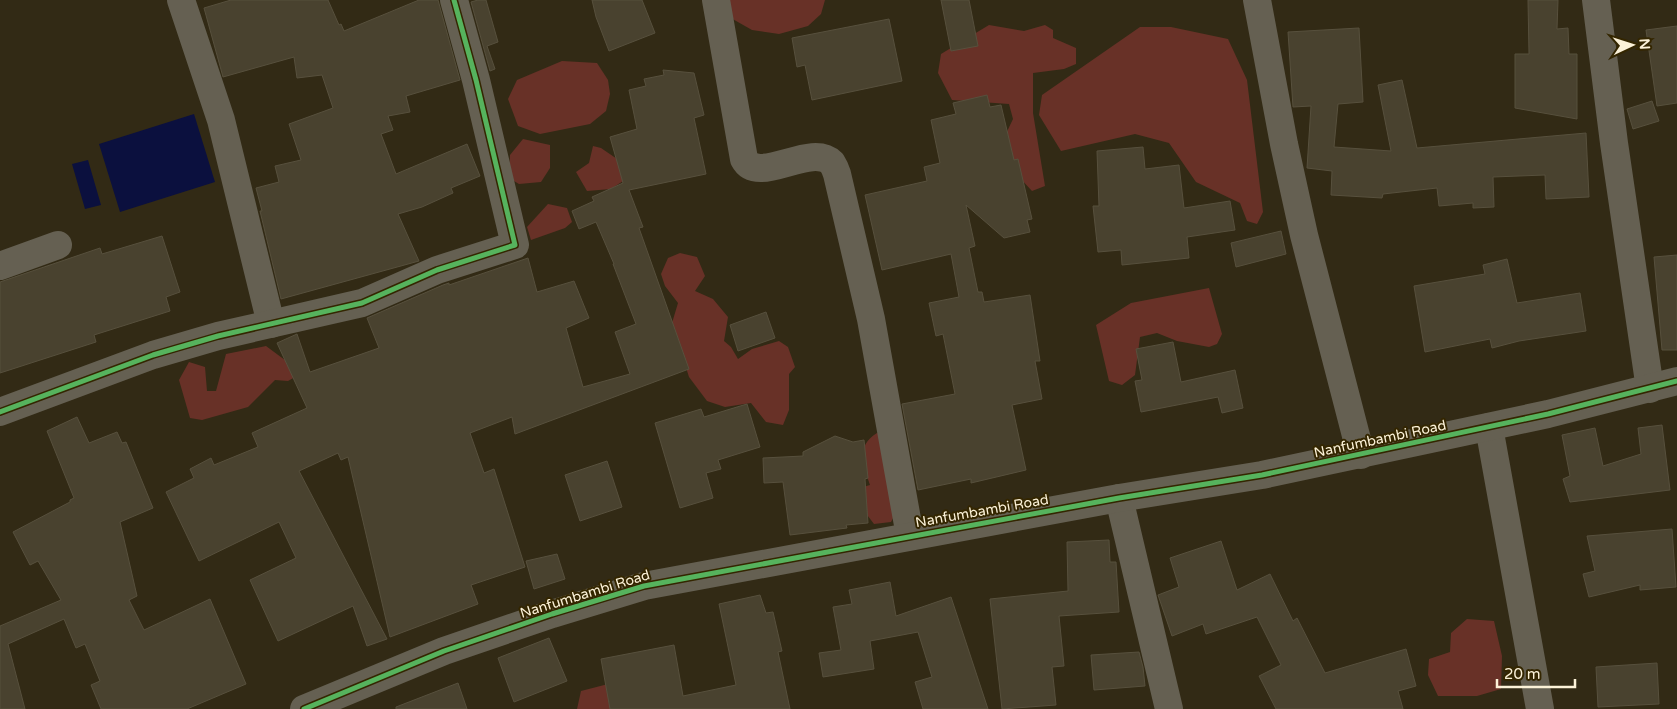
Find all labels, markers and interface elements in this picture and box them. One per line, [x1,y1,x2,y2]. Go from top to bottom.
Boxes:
north arrow [1607,20,1657,70]
text: N [1636,38,1653,50]
street label: Nanfumbambi Road [1312,417,1448,461]
street label: Nanfumbambi Road [914,491,1050,531]
street label: Nanfumbambi Road [518,566,652,622]
scale bar [1497,656,1574,688]
text: 20 m [1504,665,1541,683]

